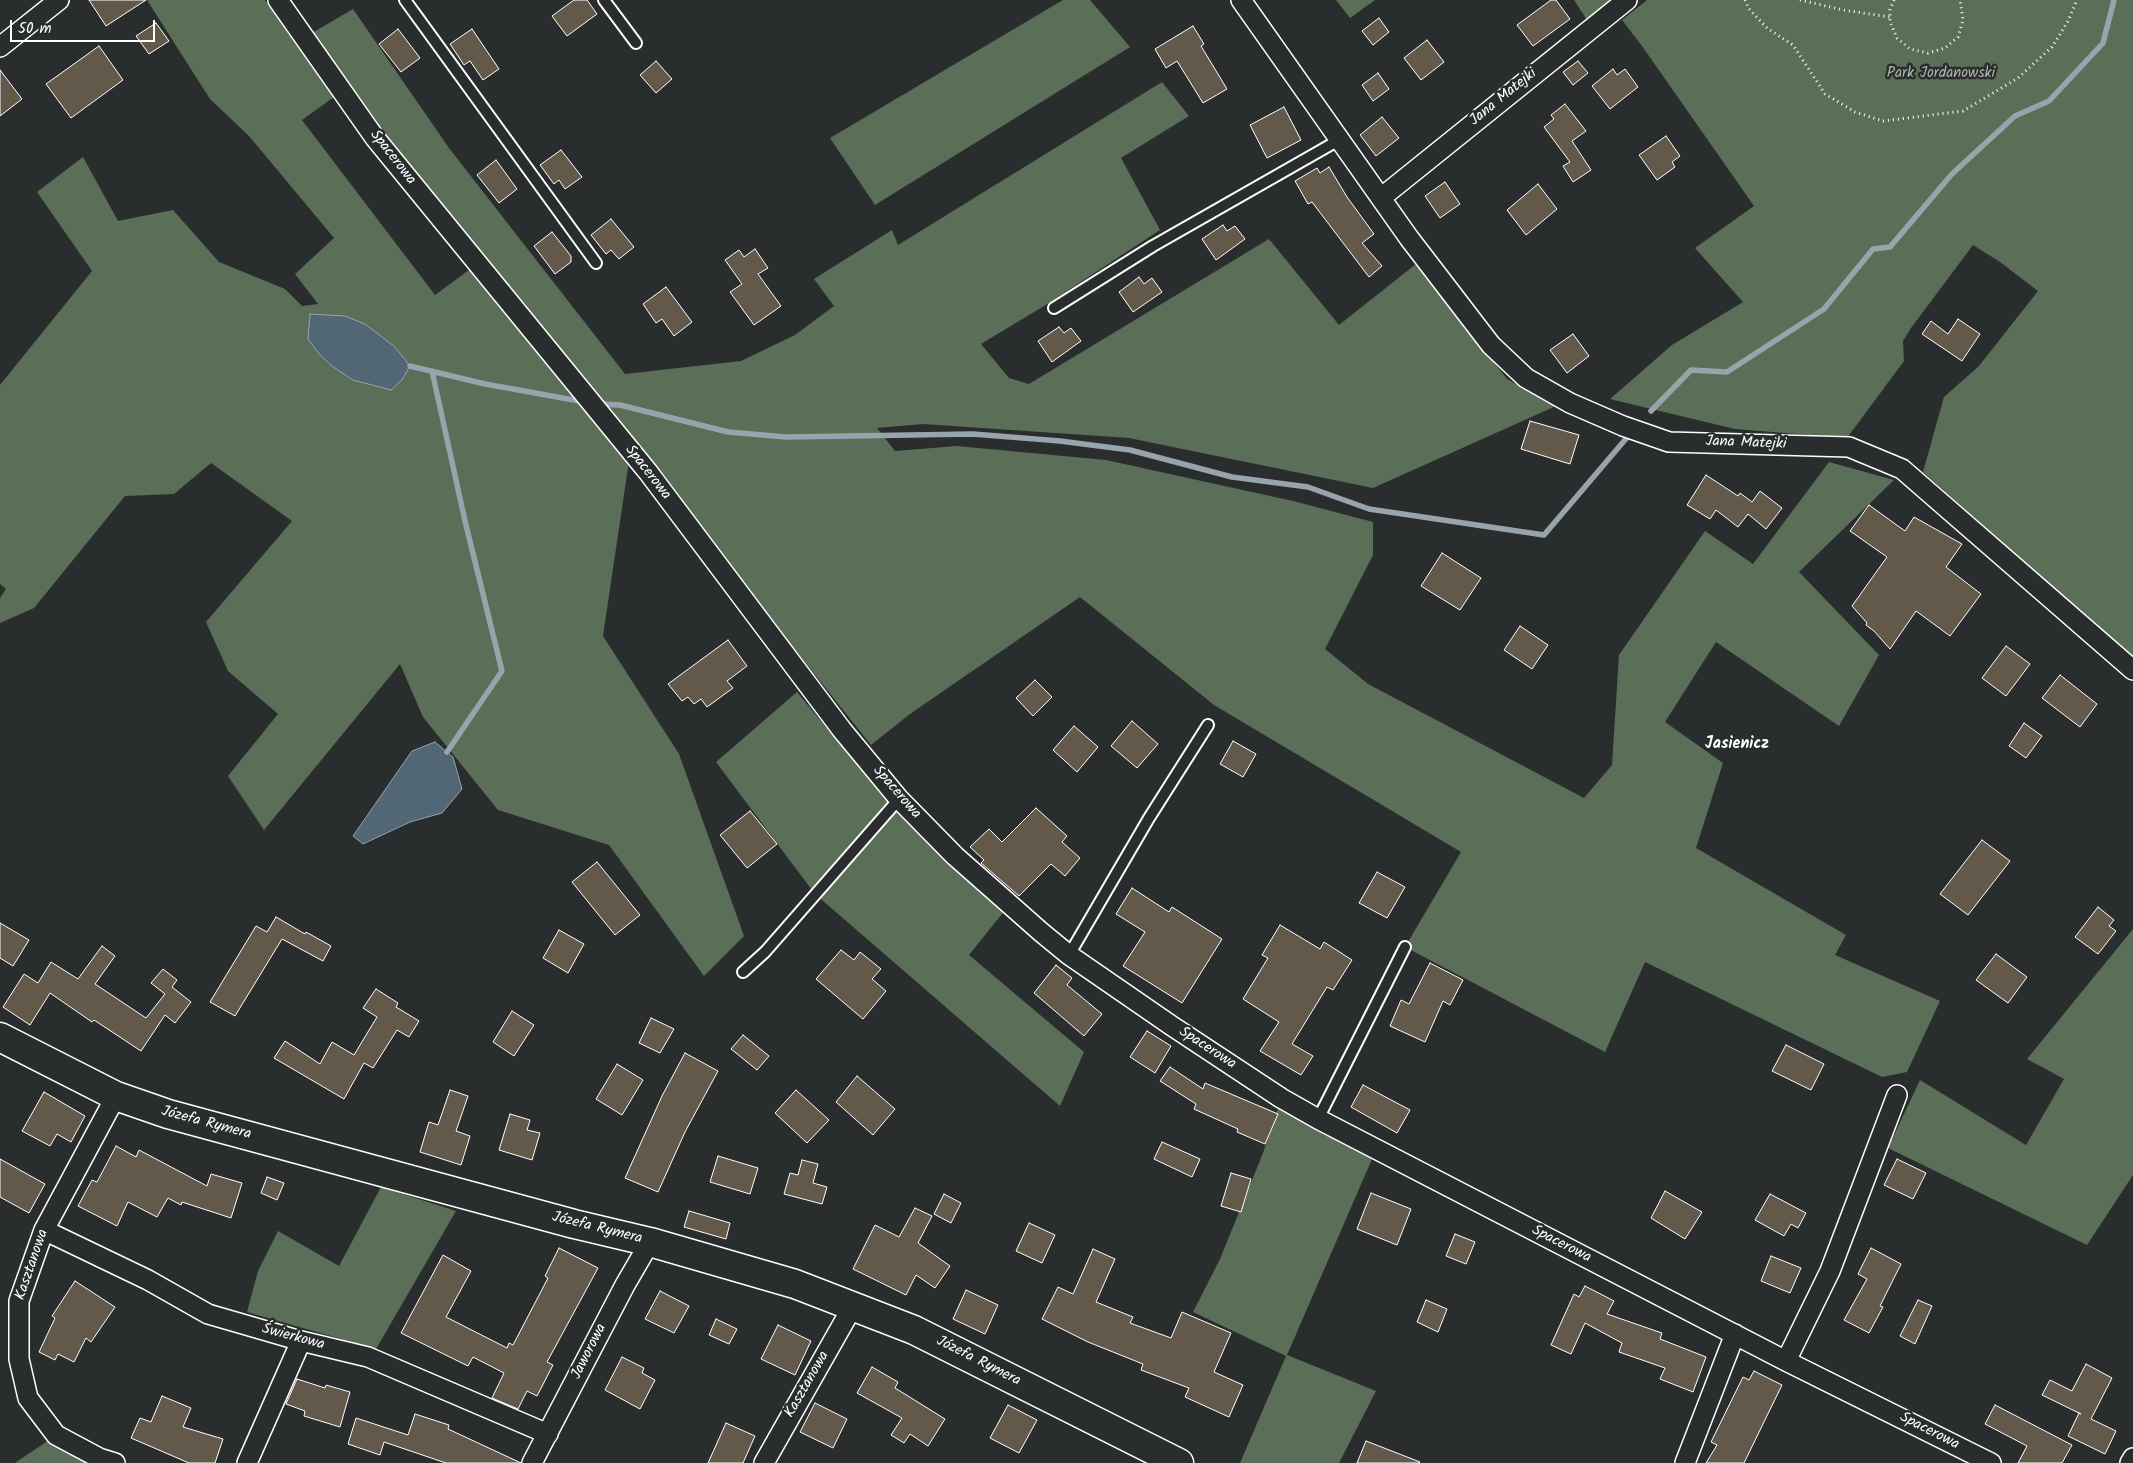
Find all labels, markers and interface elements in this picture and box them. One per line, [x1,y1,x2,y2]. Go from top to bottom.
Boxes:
scale bar [12,10,158,42]
text: 50 m [18,17,52,41]
park label: Park Jordanowski [1887,65,1995,83]
street label: Jana Matejki [1467,66,1541,130]
street label: Spacerowa [365,127,419,189]
street label: Jana Matejki [1705,434,1787,454]
street label: Spacerowa [620,442,674,504]
district label: Jasienicz [1705,735,1769,755]
street label: Spacerowa [868,763,924,823]
street label: Spacerowa [1175,1024,1239,1074]
street label: Józefa Rymera [159,1103,253,1145]
street label: Józefa Rymera [550,1209,644,1249]
street label: Spacerowa [1528,1222,1594,1268]
street label: Kasztanowa [13,1227,53,1303]
street label: Świerkowa [260,1321,326,1355]
street label: Jaworowa [568,1321,612,1383]
street label: Józefa Rymera [933,1333,1023,1391]
street label: Kasztanowa [782,1349,834,1421]
street label: Spacerowa [1896,1409,1962,1455]

